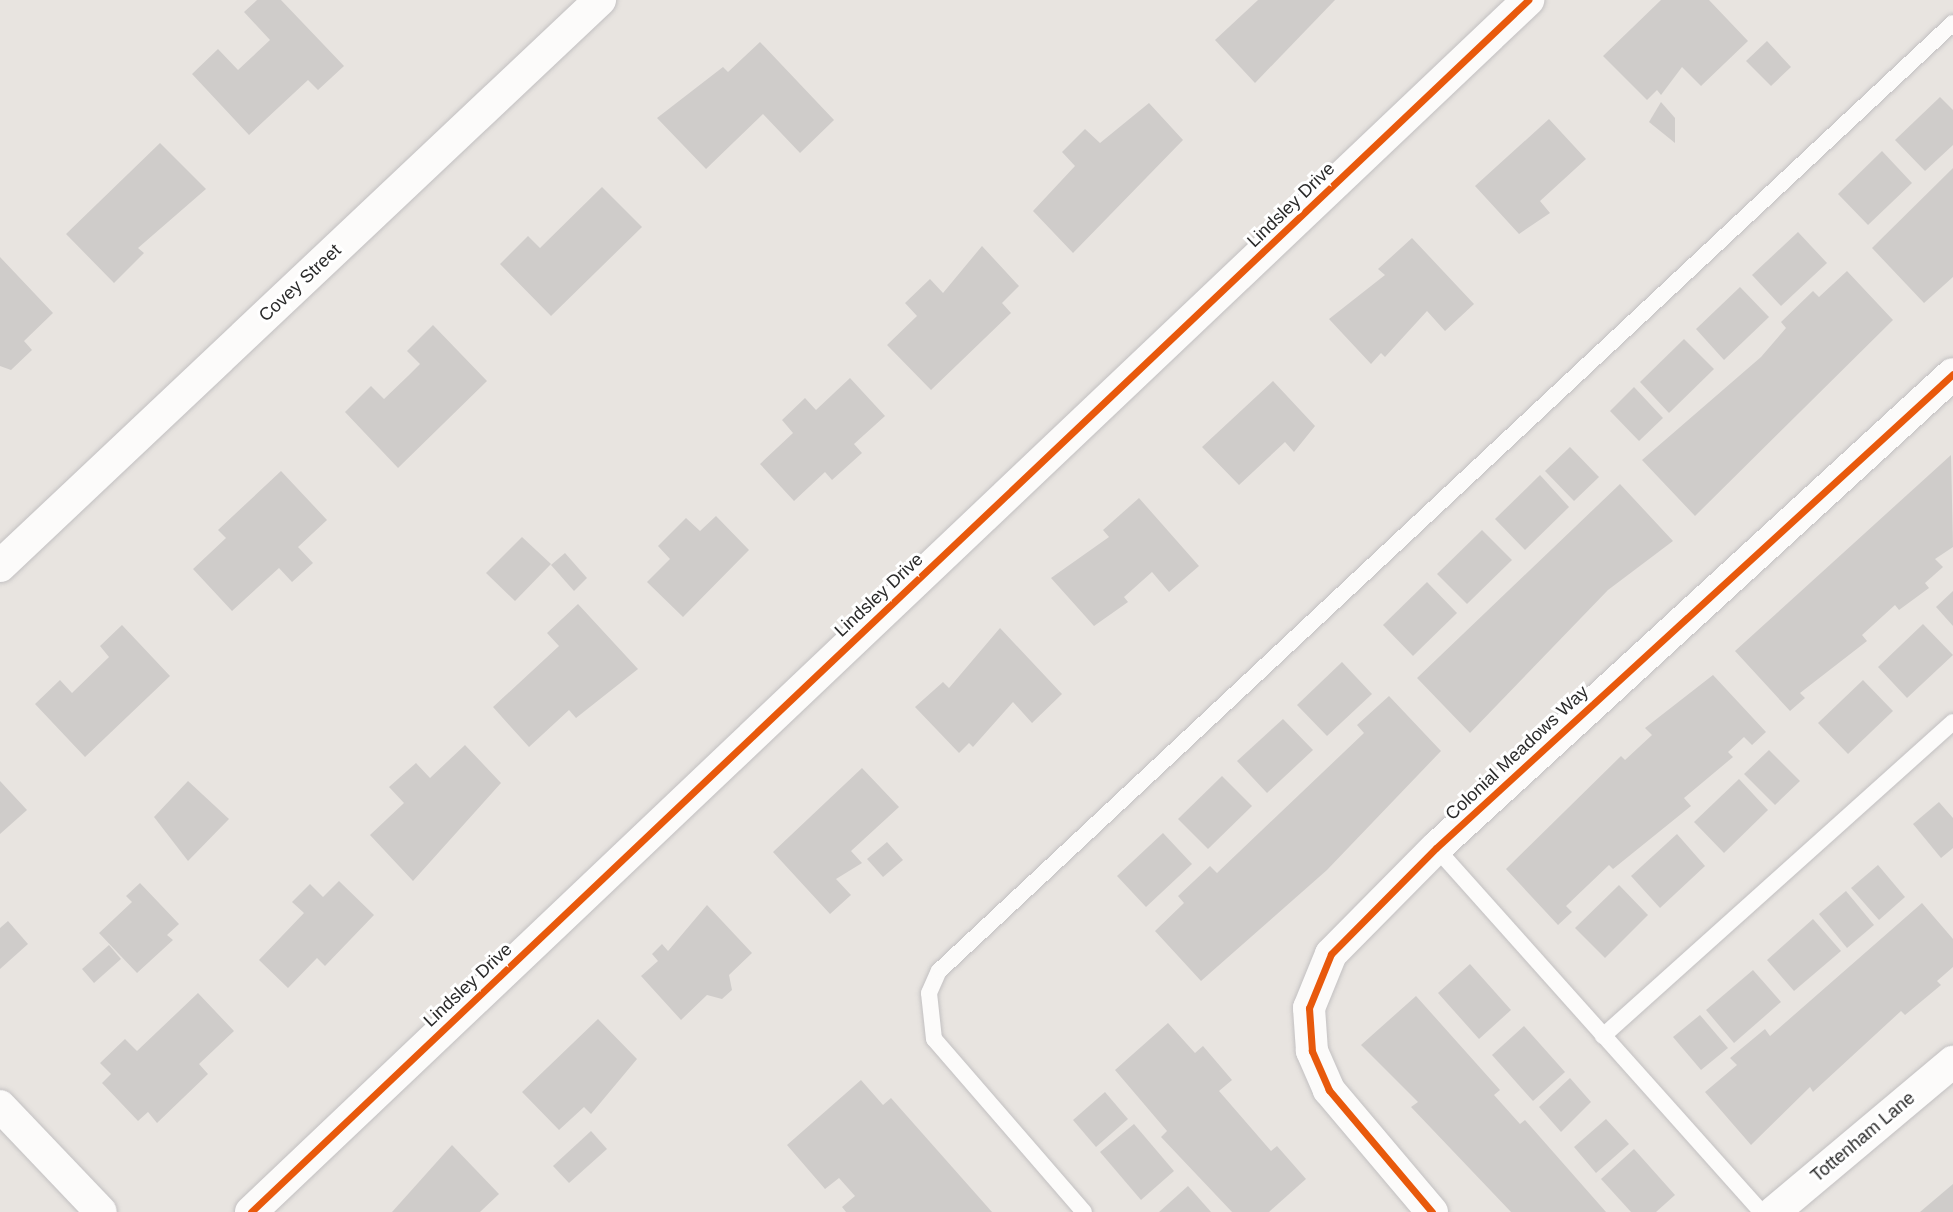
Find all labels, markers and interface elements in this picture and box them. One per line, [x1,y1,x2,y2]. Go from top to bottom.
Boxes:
street label: Lindsley Drive [1243,158,1339,252]
street label: Covey Street [255,240,345,326]
street label: Lindsley Drive [830,549,928,641]
street label: Colonial Meadows Way [1441,681,1593,825]
street label: Lindsley Drive [419,939,517,1031]
street label: Tottenham Lane [1807,1087,1919,1187]

